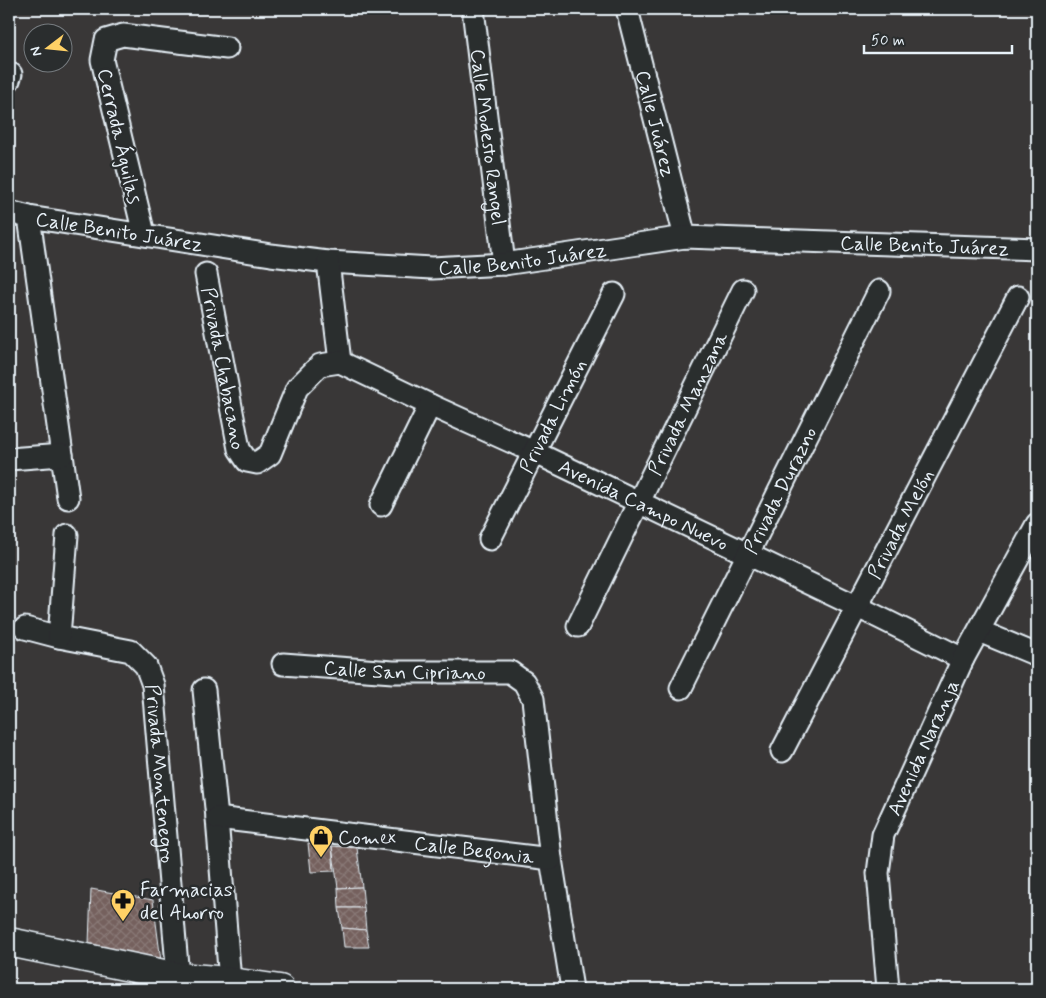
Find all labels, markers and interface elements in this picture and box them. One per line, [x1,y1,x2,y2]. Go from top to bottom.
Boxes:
north arrow [22,22,72,72]
scale bar [864,22,1011,54]
text: 50 m [871,31,905,51]
text: N [27,44,46,58]
street label: Calle Modesto Rangel [463,47,511,227]
street label: Cerrada Águilas [90,66,147,207]
street label: Calle Juárez [628,68,681,180]
street label: Calle Benito Juárez [33,206,205,259]
street label: Calle Benito Juárez [840,230,1010,263]
street label: Calle Benito Juárez [438,237,608,283]
street label: Privada Chabacano [194,285,251,452]
street label: Privada Manzana [642,327,736,480]
street label: Privada Limón [513,355,594,478]
street label: Privada Durazno [738,423,824,559]
street label: Avenida Campo Nuevo [553,454,733,558]
street label: Privada Melón [862,465,941,584]
street label: Calle San Cipriano [323,655,486,687]
street label: Avenida Naranja [882,676,967,820]
street label: Privada Montenegro [138,683,180,864]
shop icon: Comex [308,824,334,858]
place label: Comex [338,825,396,852]
street label: Calle Begonia [412,830,536,872]
place label: Farmacias del Ahorro [140,877,233,927]
pharmacy icon: Farmacias del Ahorro [110,888,136,922]

